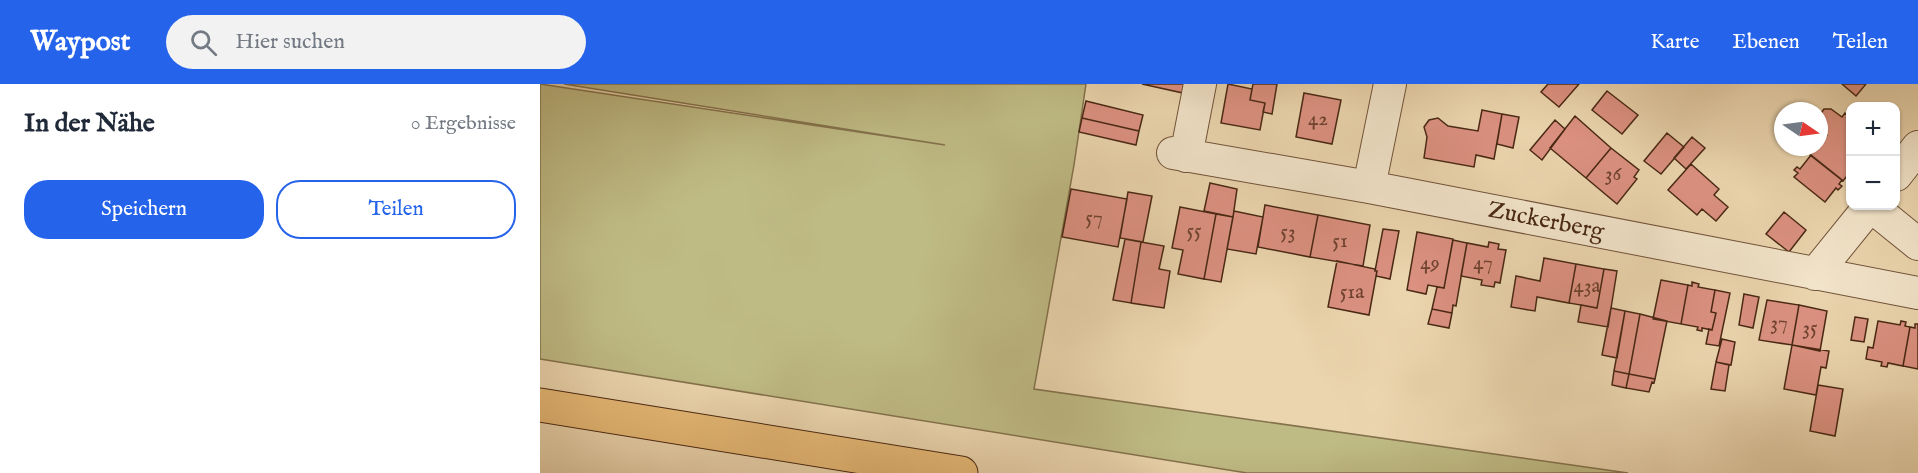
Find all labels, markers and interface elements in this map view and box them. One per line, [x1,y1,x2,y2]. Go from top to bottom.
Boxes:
search box [166,15,586,69]
text: Waypost [30,25,130,60]
icon: search [187,26,220,59]
text: Hier suchen [235,28,345,56]
text: Karte [1651,29,1699,56]
text: Ebenen [1732,29,1800,56]
text: Teilen [1833,29,1888,56]
north arrow [1774,102,1828,156]
map controls [1846,102,1900,210]
button: + [1846,102,1900,156]
house number: 42 [1308,106,1328,133]
text: In der Nähe [24,107,155,140]
text: 0 Ergebnisse [411,111,516,136]
button: − [1846,156,1900,210]
house number: 36 [1605,161,1622,188]
button: Speichern [24,180,264,239]
button: Teilen [276,180,516,239]
street label: Zuckerberg [1485,195,1608,248]
house number: 57 [1085,205,1103,232]
house number: 55 [1186,218,1202,245]
house number: 53 [1280,219,1296,246]
house number: 51 [1332,228,1348,255]
house number: 49 [1420,250,1440,277]
house number: 47 [1473,250,1493,277]
house number: 43a [1573,273,1602,300]
house number: 51a [1340,279,1365,306]
house number: 37 [1770,310,1788,337]
house number: 35 [1802,315,1818,342]

